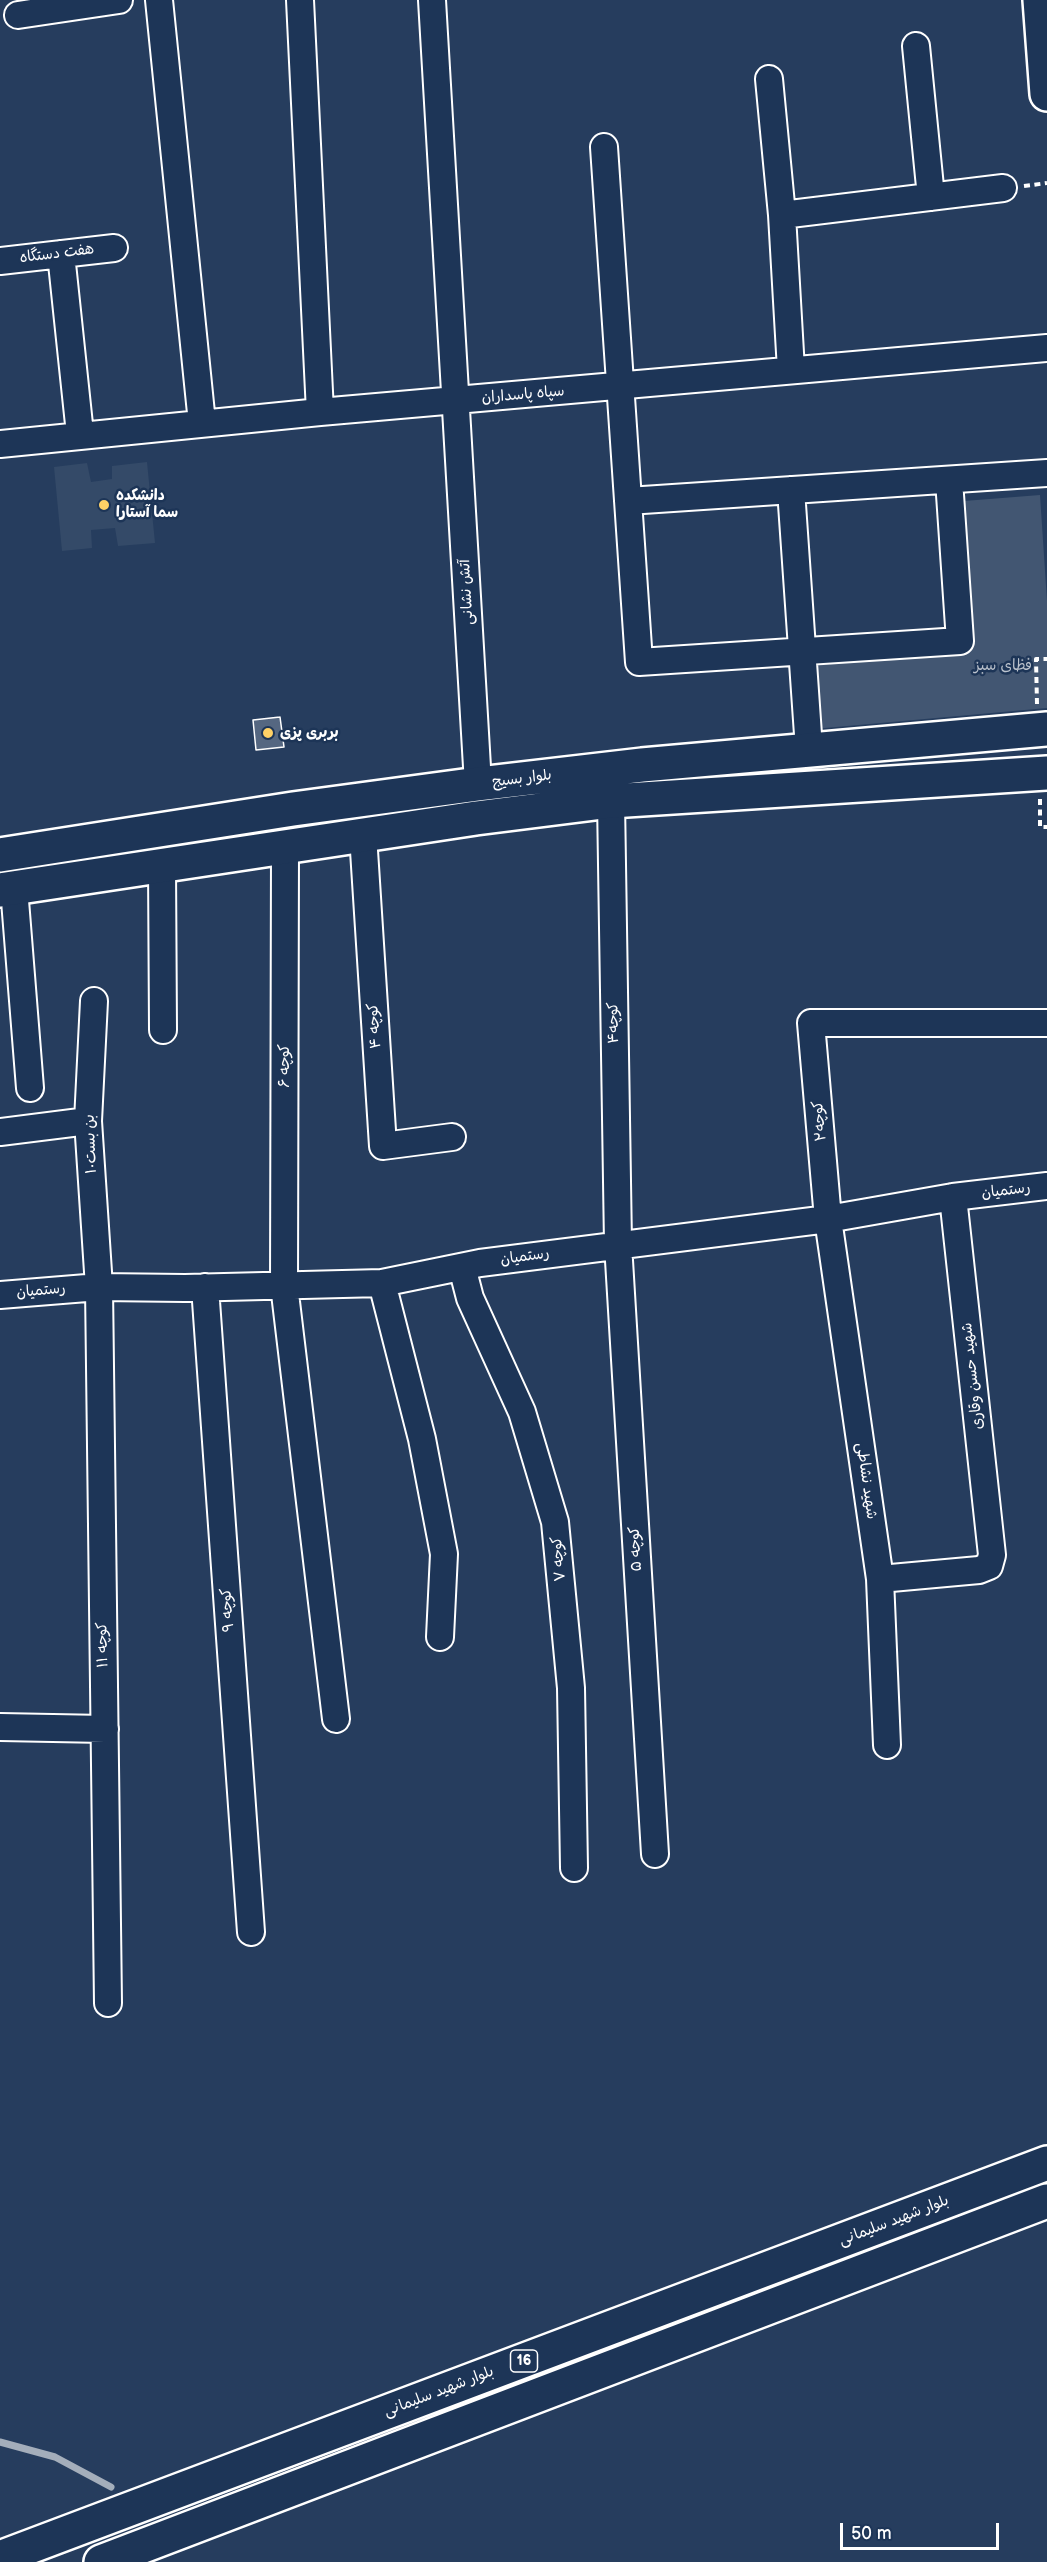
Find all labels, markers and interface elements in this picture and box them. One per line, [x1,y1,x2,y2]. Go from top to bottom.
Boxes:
street label: هفت دستگاه [19,241,95,267]
street label: سپاه پاسداران [481,382,565,408]
place label: دانشکده سما آستارا [116,487,178,522]
marker: دانشکده سما آستارا [97,498,111,512]
street label: آتش نشانی [456,559,478,625]
park label: فظای سبز [974,657,1032,675]
place label: بربری پزی [280,724,339,742]
marker: بربری پزی [261,726,275,740]
street label: بلوار بسیج [491,766,553,792]
street label: کوچه ۴ [364,1002,386,1050]
street label: کوچه۴ [605,1002,623,1044]
street label: کوچه ۶ [276,1044,294,1088]
street label: کوچه۲ [809,1100,831,1142]
street label: بن بست۱۰ [81,1114,101,1174]
street label: رستمیان [980,1179,1032,1203]
street label: رستمیان [499,1245,551,1269]
street label: رستمیان [16,1280,66,1302]
street label: شهید حسن وقاری [958,1322,988,1430]
street label: شهید نشاطی [852,1441,880,1521]
street label: کوچه ۵ [626,1526,646,1572]
street label: کوچه ۷ [548,1536,570,1582]
street label: کوچه ۹ [217,1587,239,1633]
street label: کوچه ۱۱ [94,1622,112,1668]
street label: بلوار شهید سلیمانی [837,2192,951,2250]
road number: 16 [510,2350,538,2372]
street label: بلوار شهید سلیمانی [382,2363,496,2421]
scale bar [843,2511,1002,2549]
text: 50 m [851,2523,892,2544]

